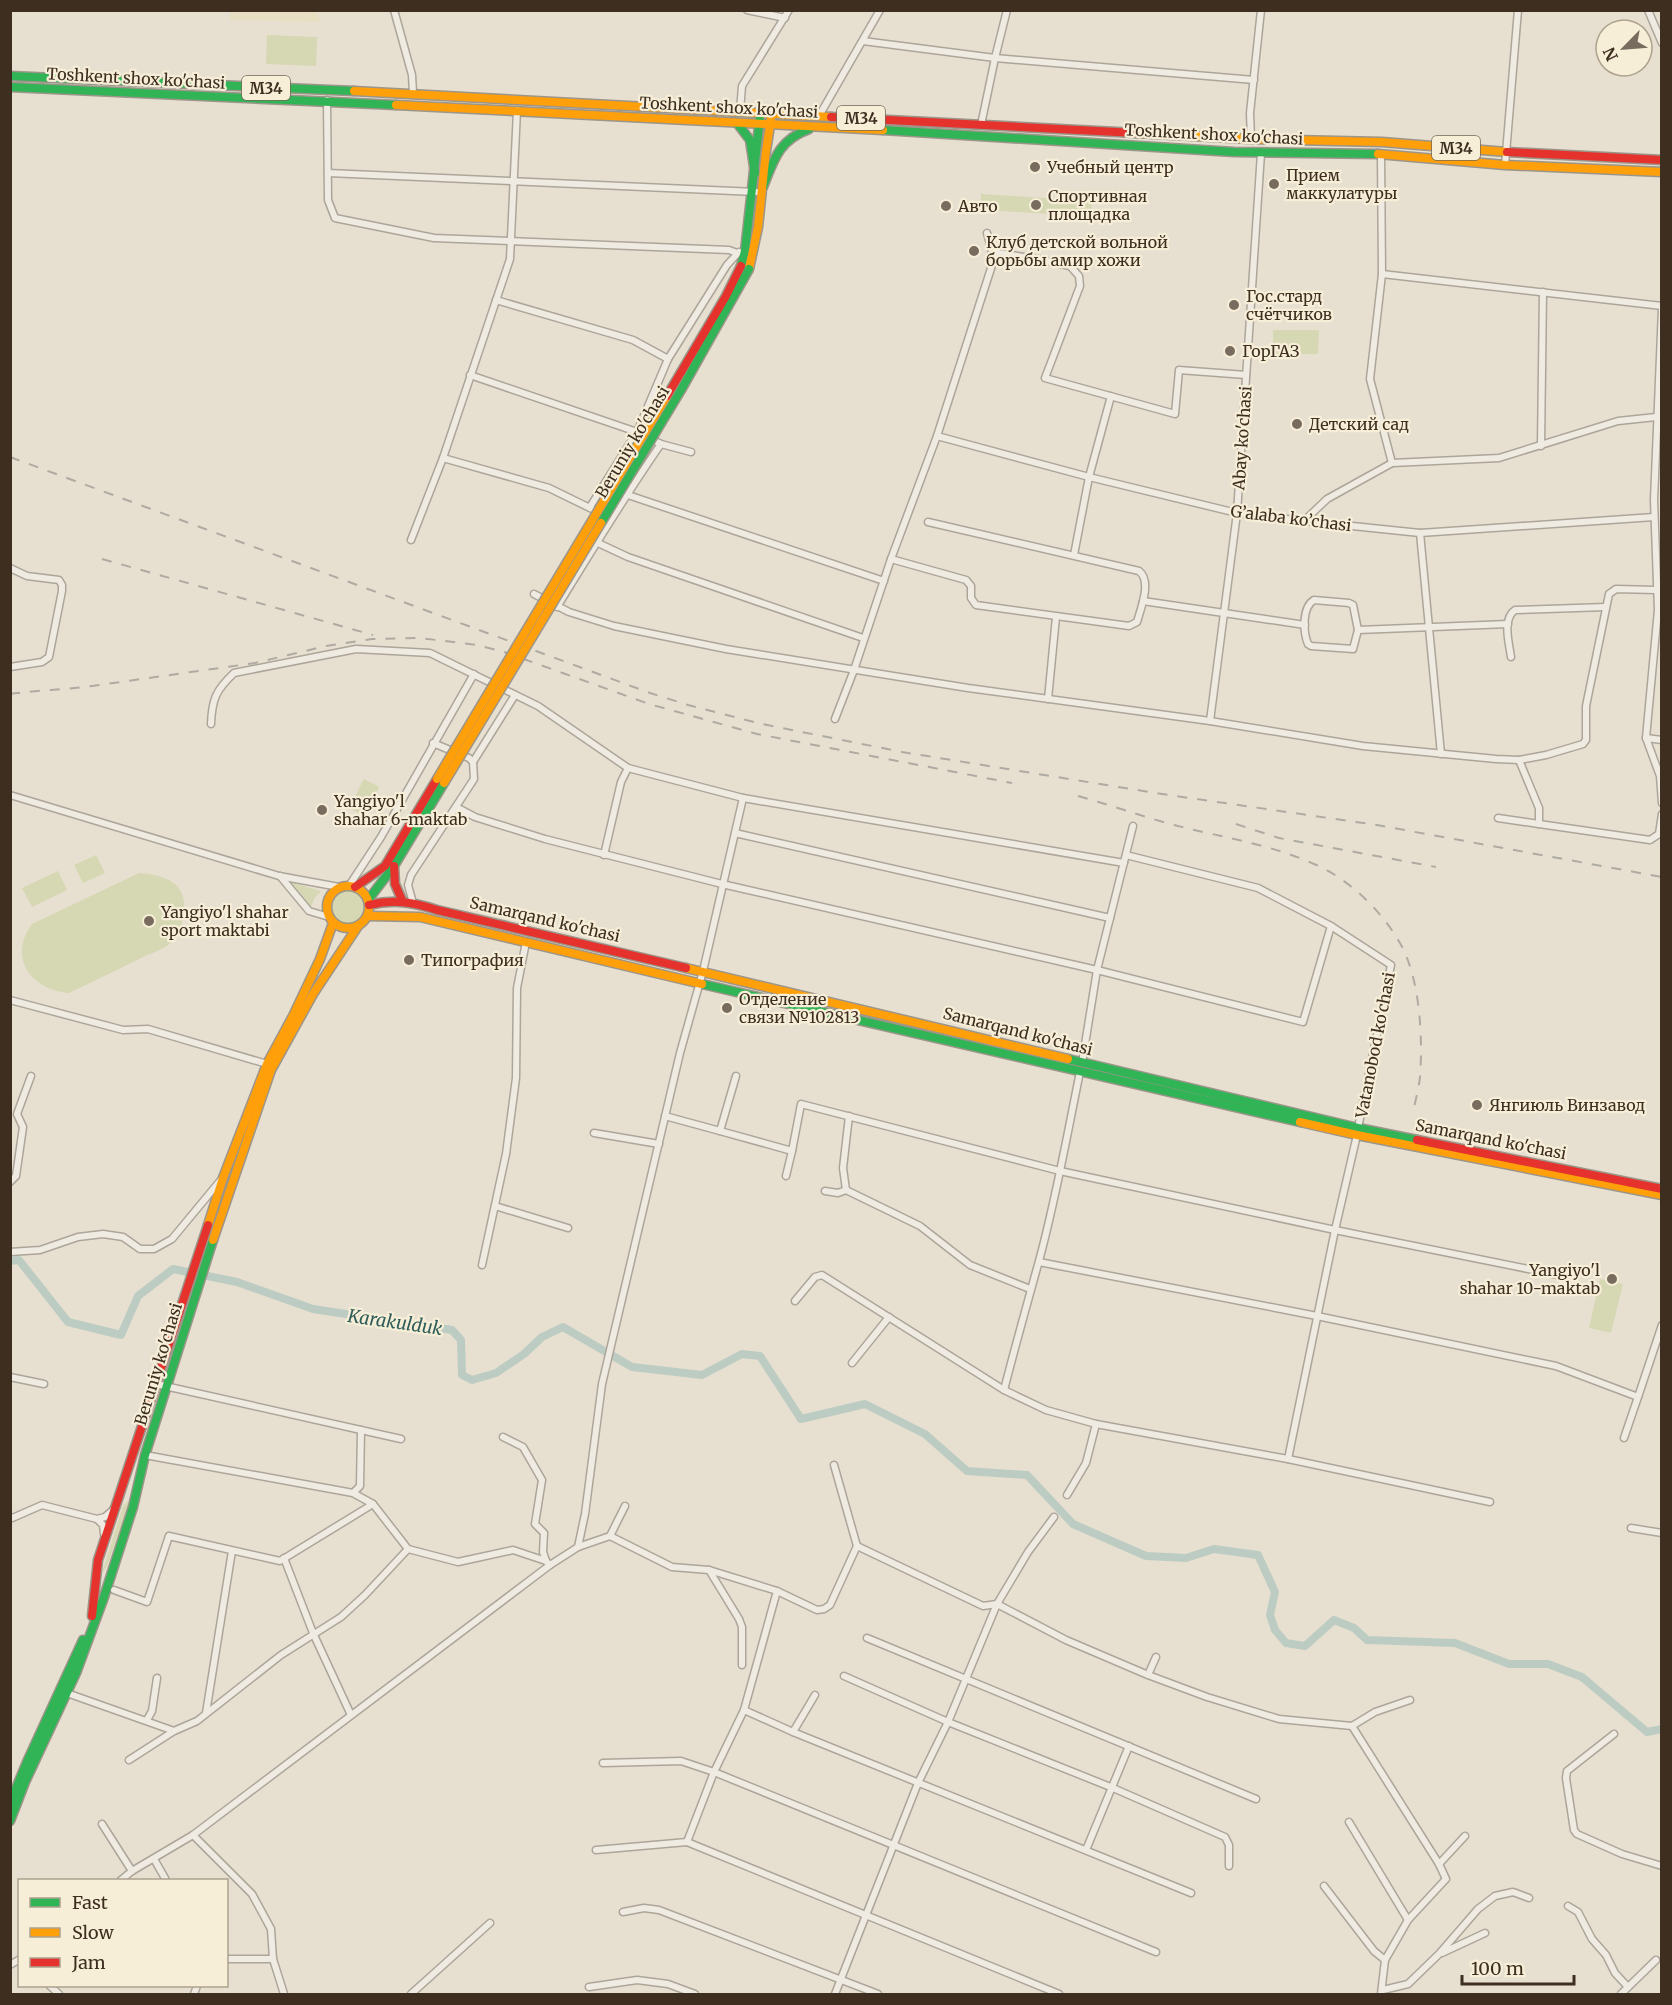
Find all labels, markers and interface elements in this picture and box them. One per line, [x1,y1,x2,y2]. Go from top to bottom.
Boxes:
north arrow [1594,18,1654,78]
text: N [1599,44,1622,64]
street label: Toshkent shox ko'chasi [46,63,226,93]
road number: M34 [242,76,290,100]
street label: Toshkent shox ko'chasi [639,92,819,122]
road number: M34 [837,106,885,130]
street label: Toshkent shox ko'chasi [1124,119,1304,149]
road number: M34 [1432,136,1480,160]
place label: Учебный центр [1046,157,1174,177]
marker: Учебный центр [1028,160,1042,174]
place label: Прием маккулатуры [1286,165,1398,203]
marker: Прием маккулатуры [1267,177,1281,191]
place label: Спортивная площадка [1048,186,1147,224]
place label: Авто [957,196,998,216]
marker: Спортивная площадка [1029,198,1043,212]
marker: Авто [939,199,953,213]
place label: Клуб детской вольной борьбы амир хожи [986,232,1168,270]
marker: Клуб детской вольной борьбы амир хожи [967,244,981,258]
place label: Гос.стард счётчиков [1246,286,1332,324]
marker: Гос.стард счётчиков [1227,298,1241,312]
place label: ГорГАЗ [1242,341,1299,361]
marker: ГорГАЗ [1223,344,1237,358]
street label: Beruniy ko'chasi [591,382,673,502]
street label: Abay ko'chasi [1228,385,1256,492]
place label: Детский сад [1309,414,1409,434]
marker: Детский сад [1290,417,1304,431]
street label: G’alaba ko’chasi [1230,501,1352,535]
place label: Yangiyo'l shahar 6-maktab [333,791,468,829]
marker: Yangiyo'l shahar 6-maktab [315,803,329,817]
street label: Samarqand ko'chasi [468,892,622,946]
place label: Yangiyo'l shahar sport maktabi [160,902,289,940]
marker: Yangiyo'l shahar sport maktabi [142,914,156,928]
place label: Типография [421,950,524,970]
marker: Типография [402,953,416,967]
street label: Vatanobod ko'chasi [1351,970,1399,1121]
place label: Отделение связи №102813 [739,989,859,1027]
marker: Отделение связи №102813 [720,1001,734,1015]
street label: Samarqand ko'chasi [941,1003,1095,1059]
place label: Янгиюль Винзавод [1489,1095,1645,1115]
marker: Янгиюль Винзавод [1470,1098,1484,1112]
street label: Samarqand ko'chasi [1414,1115,1568,1163]
place label: Yangiyo'l shahar 10-maktab [1460,1260,1600,1298]
marker: Yangiyo'l shahar 10-maktab [1605,1272,1619,1286]
street label: Beruniy ko'chasi [130,1300,186,1428]
water label: Karakulduk [345,1304,444,1340]
legend [18,1879,228,1987]
text: Fast [72,1891,108,1914]
text: Slow [72,1921,115,1944]
scale bar [1462,1948,1574,1986]
text: Jam [71,1951,106,1974]
text: 100 m [1471,1957,1524,1980]

